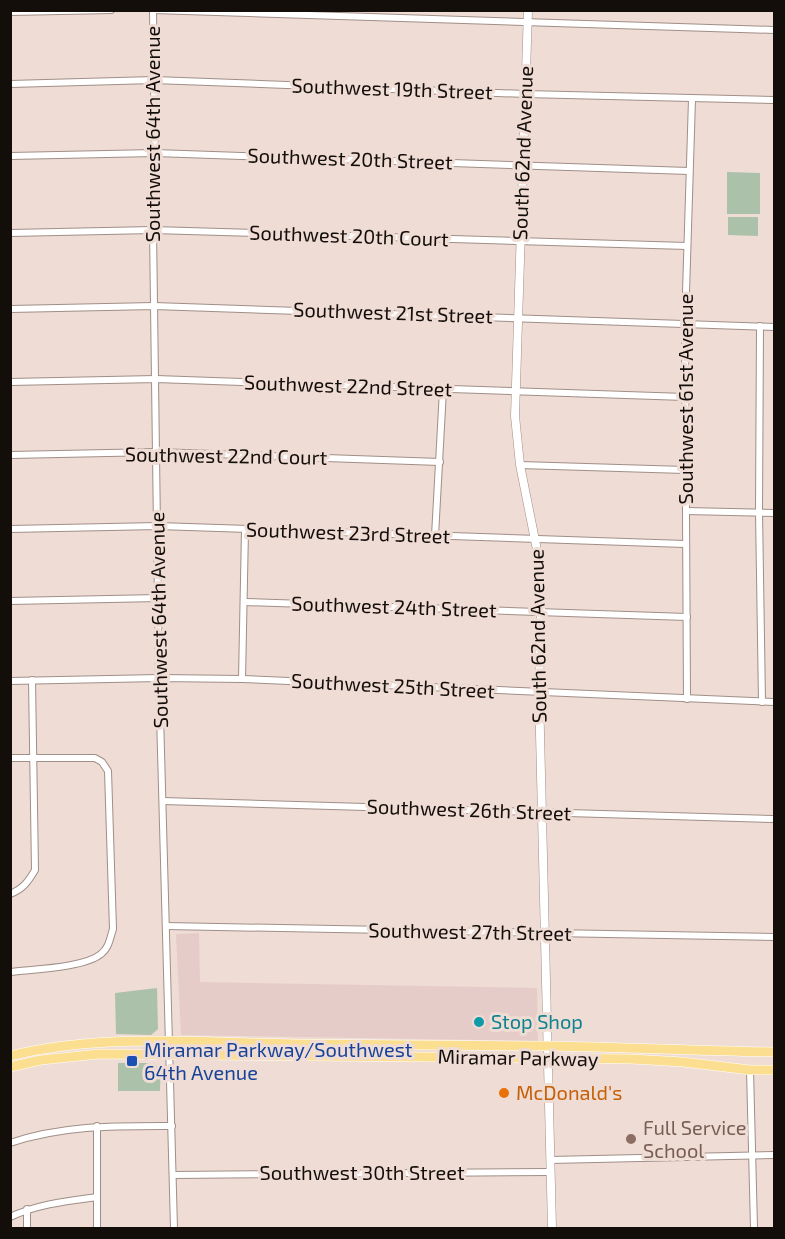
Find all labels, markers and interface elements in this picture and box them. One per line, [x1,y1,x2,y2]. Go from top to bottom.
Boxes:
street label: Southwest 64th Avenue [140,26,164,242]
street label: South 62nd Avenue [507,65,537,241]
street label: Southwest 19th Street [291,72,493,104]
street label: Southwest 20th Street [247,142,453,174]
street label: Southwest 20th Court [249,220,449,250]
street label: Southwest 61st Avenue [673,294,697,504]
street label: Southwest 21st Street [293,297,494,327]
street label: Southwest 22nd Street [244,369,453,401]
street label: Southwest 22nd Court [125,441,328,469]
street label: Southwest 64th Avenue [144,512,172,729]
street label: Southwest 23rd Street [246,516,451,548]
street label: South 62nd Avenue [523,549,551,723]
street label: Southwest 24th Street [291,590,497,622]
street label: Southwest 25th Street [291,668,496,702]
street label: Southwest 26th Street [366,793,572,825]
street label: Southwest 27th Street [368,917,572,945]
place label: Stop Shop [491,1009,583,1033]
marker: Stop Shop [472,1015,486,1029]
place label: Miramar Parkway/Southwest 64th Avenue [144,1037,413,1084]
street label: Miramar Parkway [437,1044,599,1070]
marker: Miramar Parkway/Southwest 64th Avenue [125,1054,139,1068]
place label: McDonald's [516,1080,622,1104]
marker: McDonald's [497,1086,511,1100]
place label: Full Service School [643,1115,747,1162]
marker: Full Service School [624,1132,638,1146]
street label: Southwest 30th Street [259,1160,465,1184]

